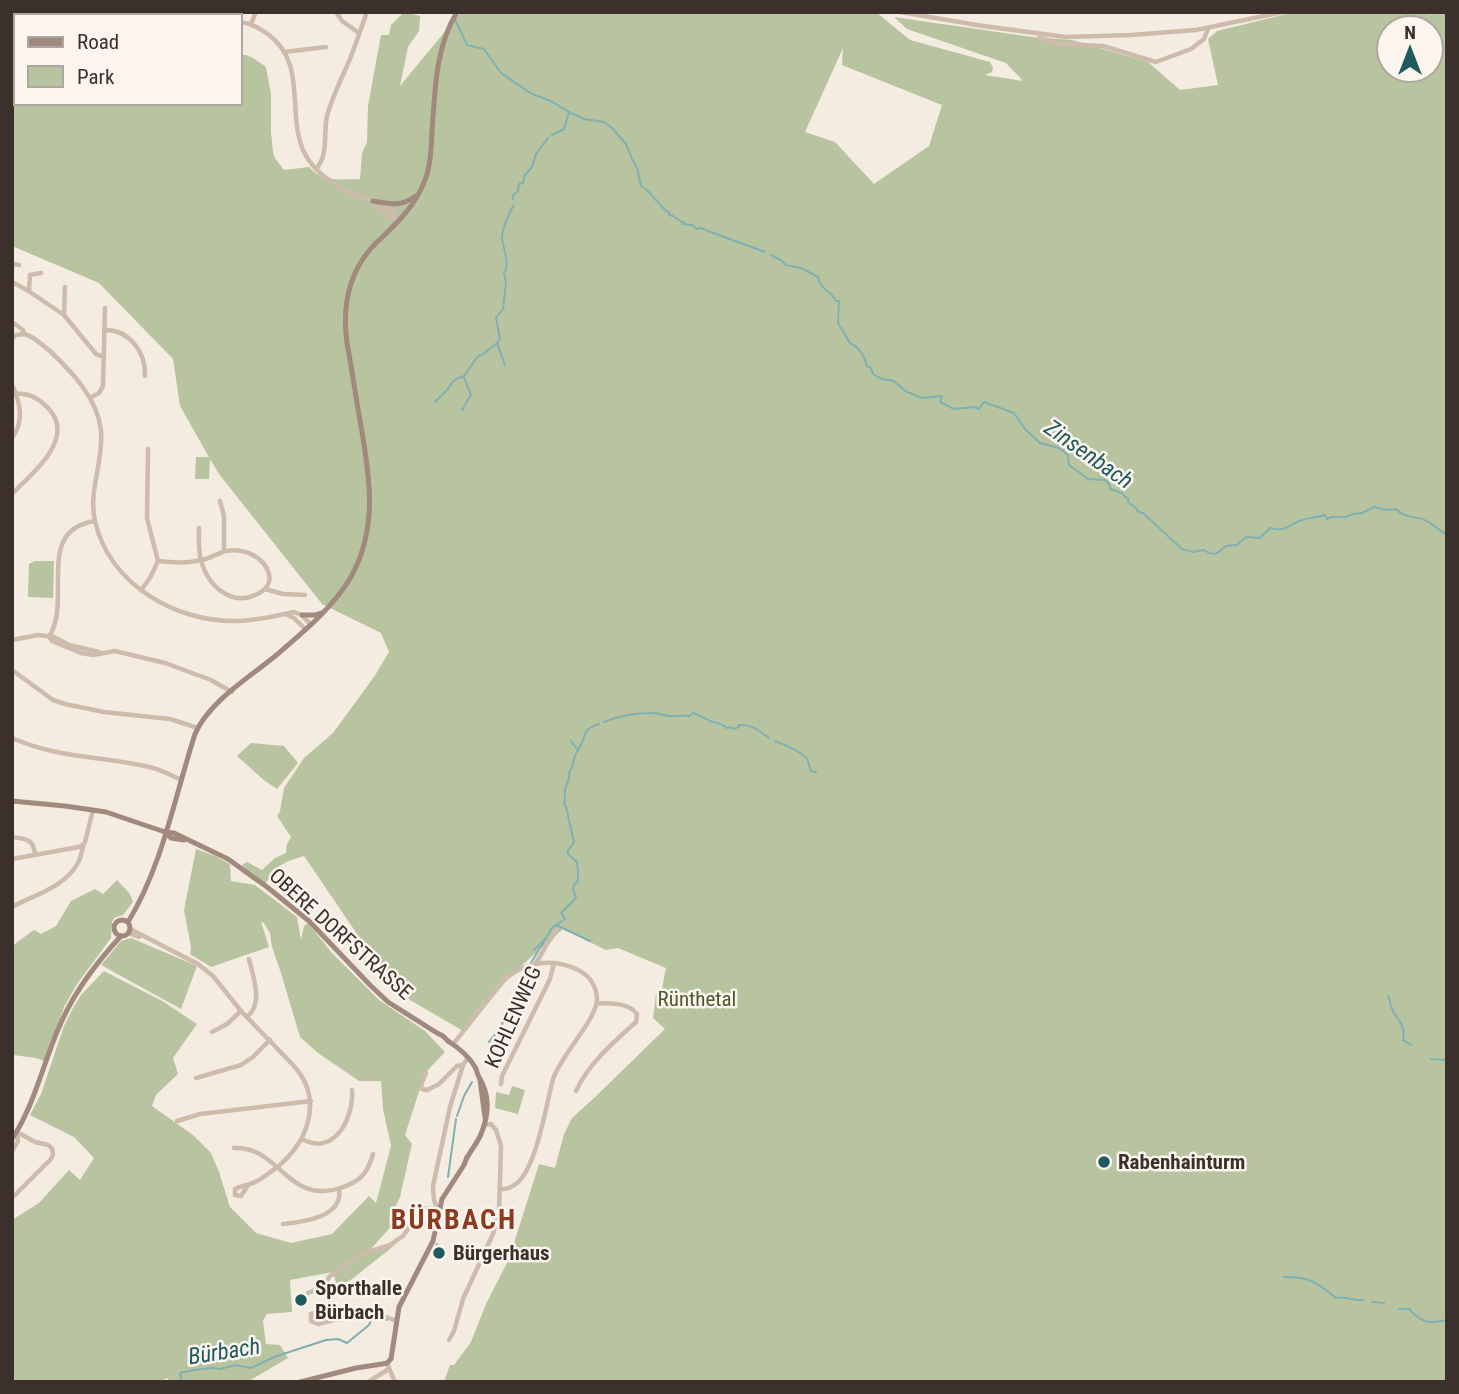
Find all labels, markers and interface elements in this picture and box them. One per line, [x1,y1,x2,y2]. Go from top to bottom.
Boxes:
legend [14,14,242,105]
north arrow [1375,14,1445,84]
text: N [1404,21,1416,44]
text: Road [77,30,119,54]
text: Park [77,65,115,89]
water label: Zinsenbach [1038,414,1138,495]
street label: OBERE DORFSTRASSE [265,863,417,1005]
street label: KOHLENWEG [480,962,546,1072]
park label: Rünthetal [658,987,736,1011]
place label: Rabenhainturm [1118,1150,1245,1174]
marker: Rabenhainturm [1096,1154,1112,1170]
district label: BÜRBACH [391,1203,517,1236]
place label: Bürgerhaus [453,1241,550,1265]
marker: Bürgerhaus [431,1245,447,1261]
place label: Sporthalle Bürbach [315,1276,402,1324]
marker: Sporthalle Bürbach [293,1292,309,1308]
water label: Bürbach [186,1332,262,1371]

